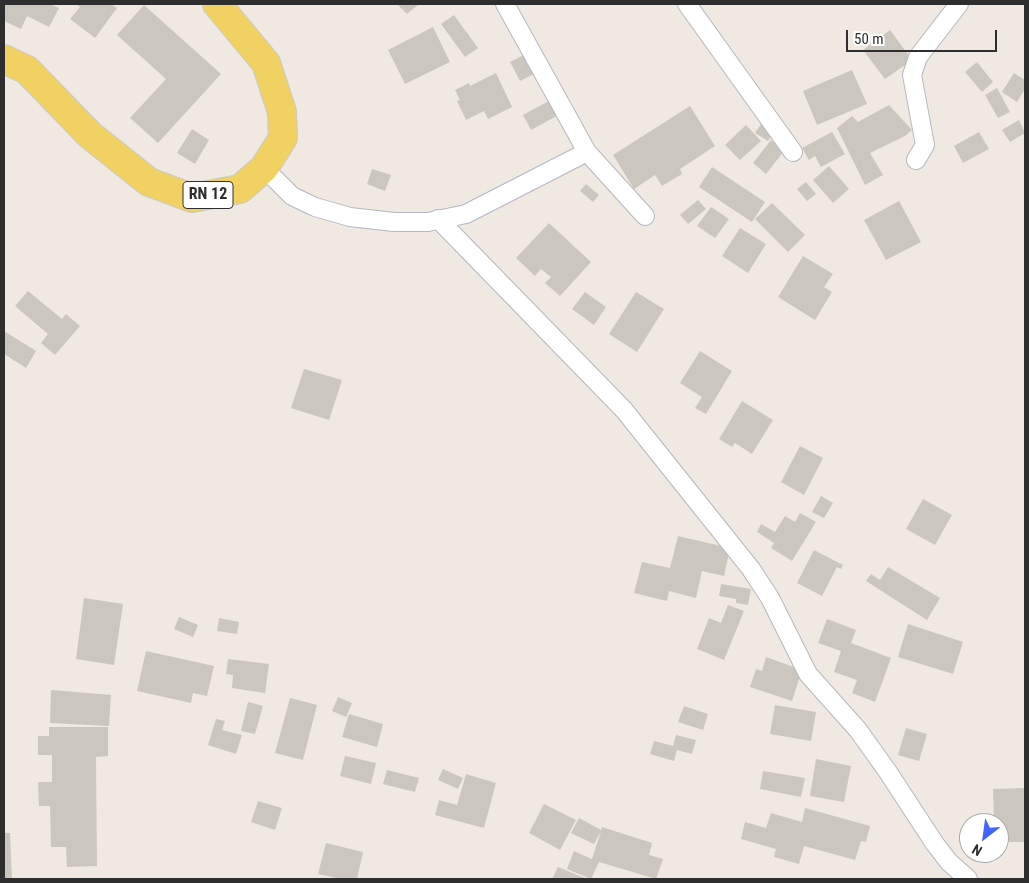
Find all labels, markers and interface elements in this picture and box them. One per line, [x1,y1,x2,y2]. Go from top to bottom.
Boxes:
scale bar [849,20,1000,52]
text: 50 m [854,30,884,48]
road number: RN 12 [183,182,233,208]
north arrow [959,813,1009,863]
text: N [969,841,985,859]

